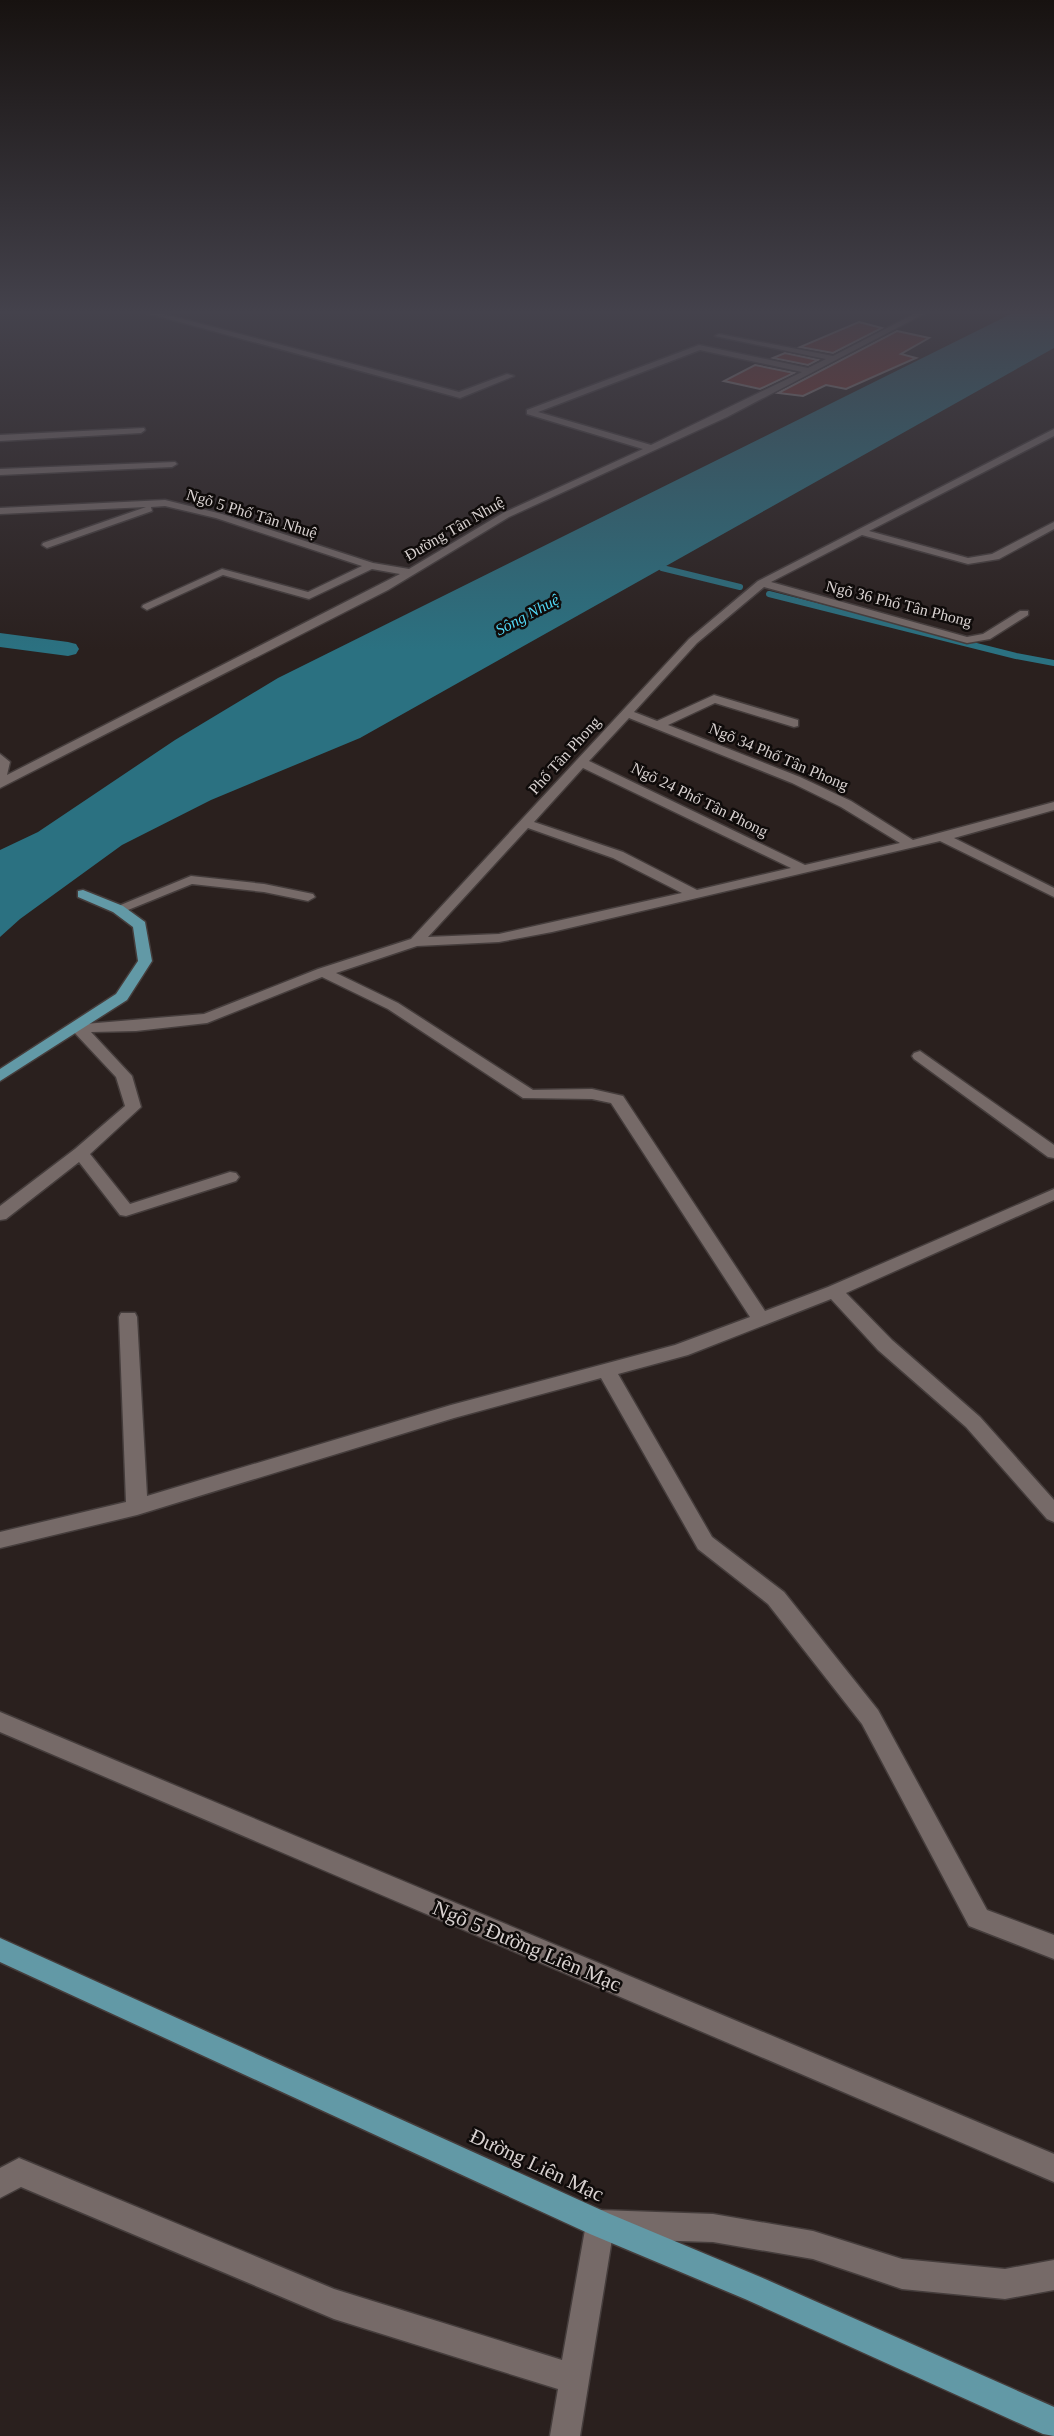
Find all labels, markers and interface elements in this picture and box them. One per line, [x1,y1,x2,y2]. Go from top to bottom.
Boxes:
street label: Ngõ 5 Phố Tân Nhuệ [184,486,319,542]
street label: Đường Tân Nhuệ [402,493,507,565]
street label: Ngõ 36 Phố Tân Phong [824,577,974,631]
water label: Sông Nhuệ [492,590,563,639]
street label: Phố Tân Phong [525,713,604,798]
street label: Ngõ 34 Phố Tân Phong [706,719,851,794]
street label: Ngõ 24 Phố Tân Phong [628,759,771,841]
street label: Ngõ 5 Đường Liên Mạc [429,1895,625,1997]
street label: Đường Liên Mạc [466,2123,608,2207]

